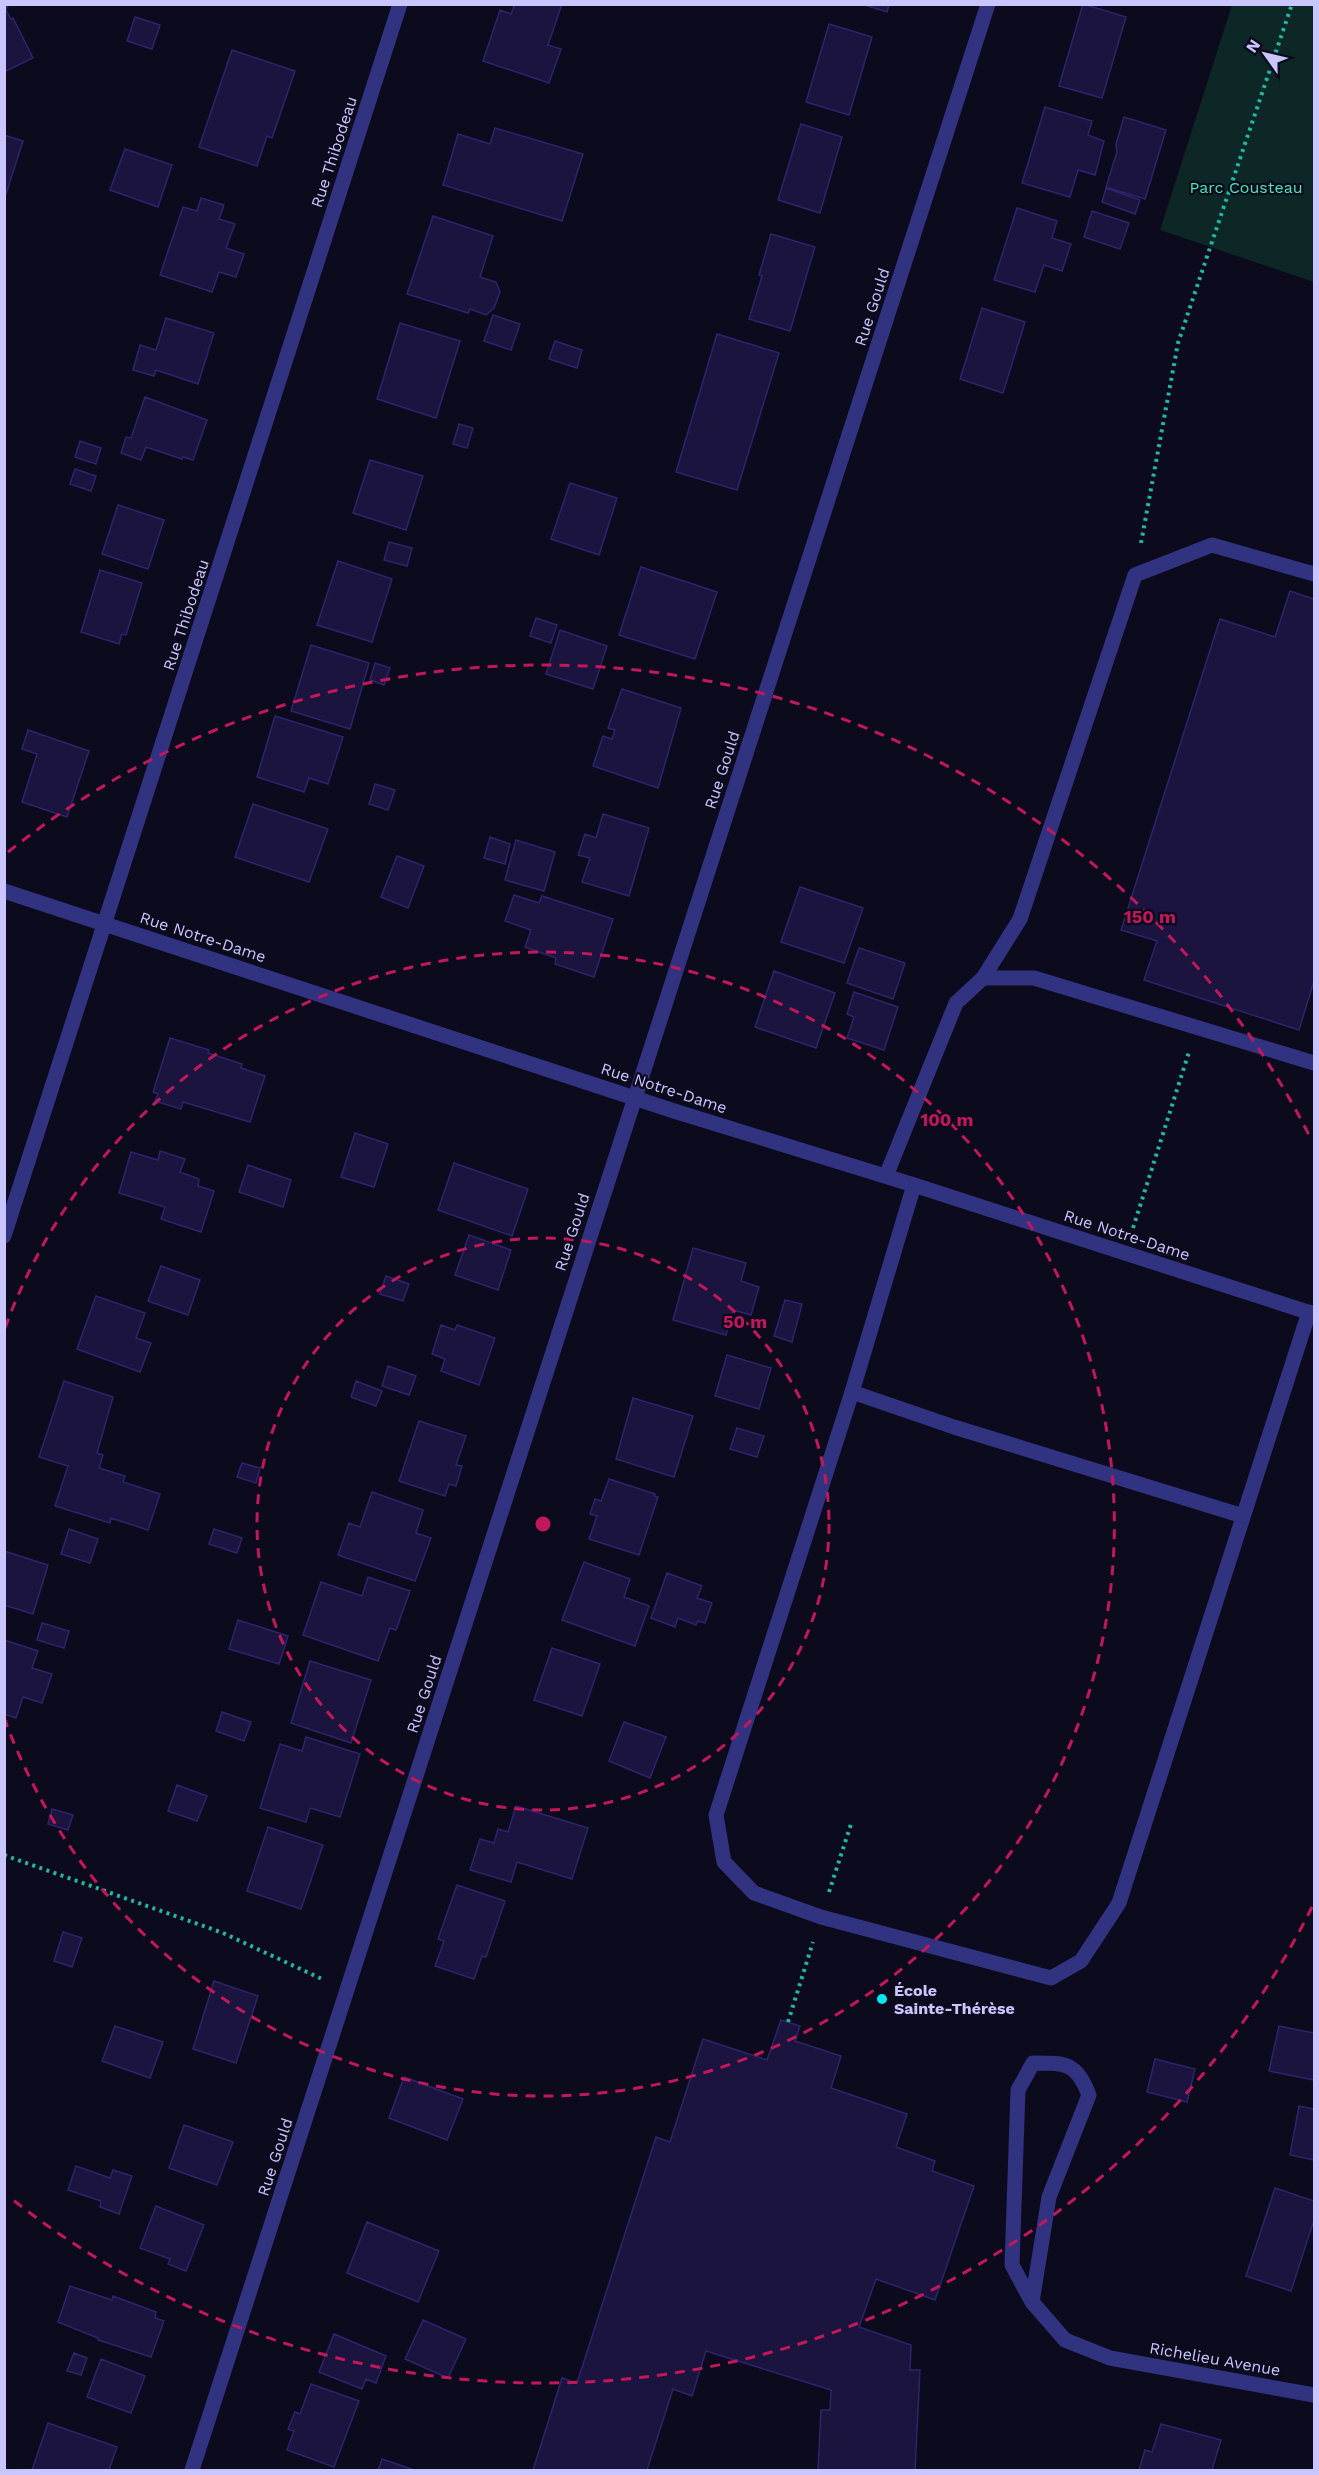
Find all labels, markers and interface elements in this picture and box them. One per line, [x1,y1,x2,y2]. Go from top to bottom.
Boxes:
north arrow [1235,24,1295,84]
text: N [1242,36,1264,56]
street label: Rue Thibodeau [307,94,361,210]
park label: Parc Cousteau [1189,178,1303,197]
street label: Rue Gould [850,266,894,348]
street label: Rue Thibodeau [159,557,213,673]
street label: Rue Gould [700,729,744,811]
text: 150 m [1124,906,1176,927]
street label: Rue Notre-Dame [138,908,268,966]
street label: Rue Notre-Dame [599,1059,729,1117]
text: 100 m [920,1109,974,1130]
street label: Rue Gould [550,1191,594,1273]
street label: Rue Notre-Dame [1062,1206,1192,1264]
text: 50 m [723,1311,767,1332]
centre of rings [533,1514,553,1534]
street label: Rue Gould [402,1653,446,1735]
place label: École Sainte-Thérèse [894,1981,1015,2018]
marker: École Sainte-Thérèse [875,1992,889,2006]
street label: Rue Gould [253,2116,297,2198]
street label: Richelieu Avenue [1148,2338,1282,2380]

